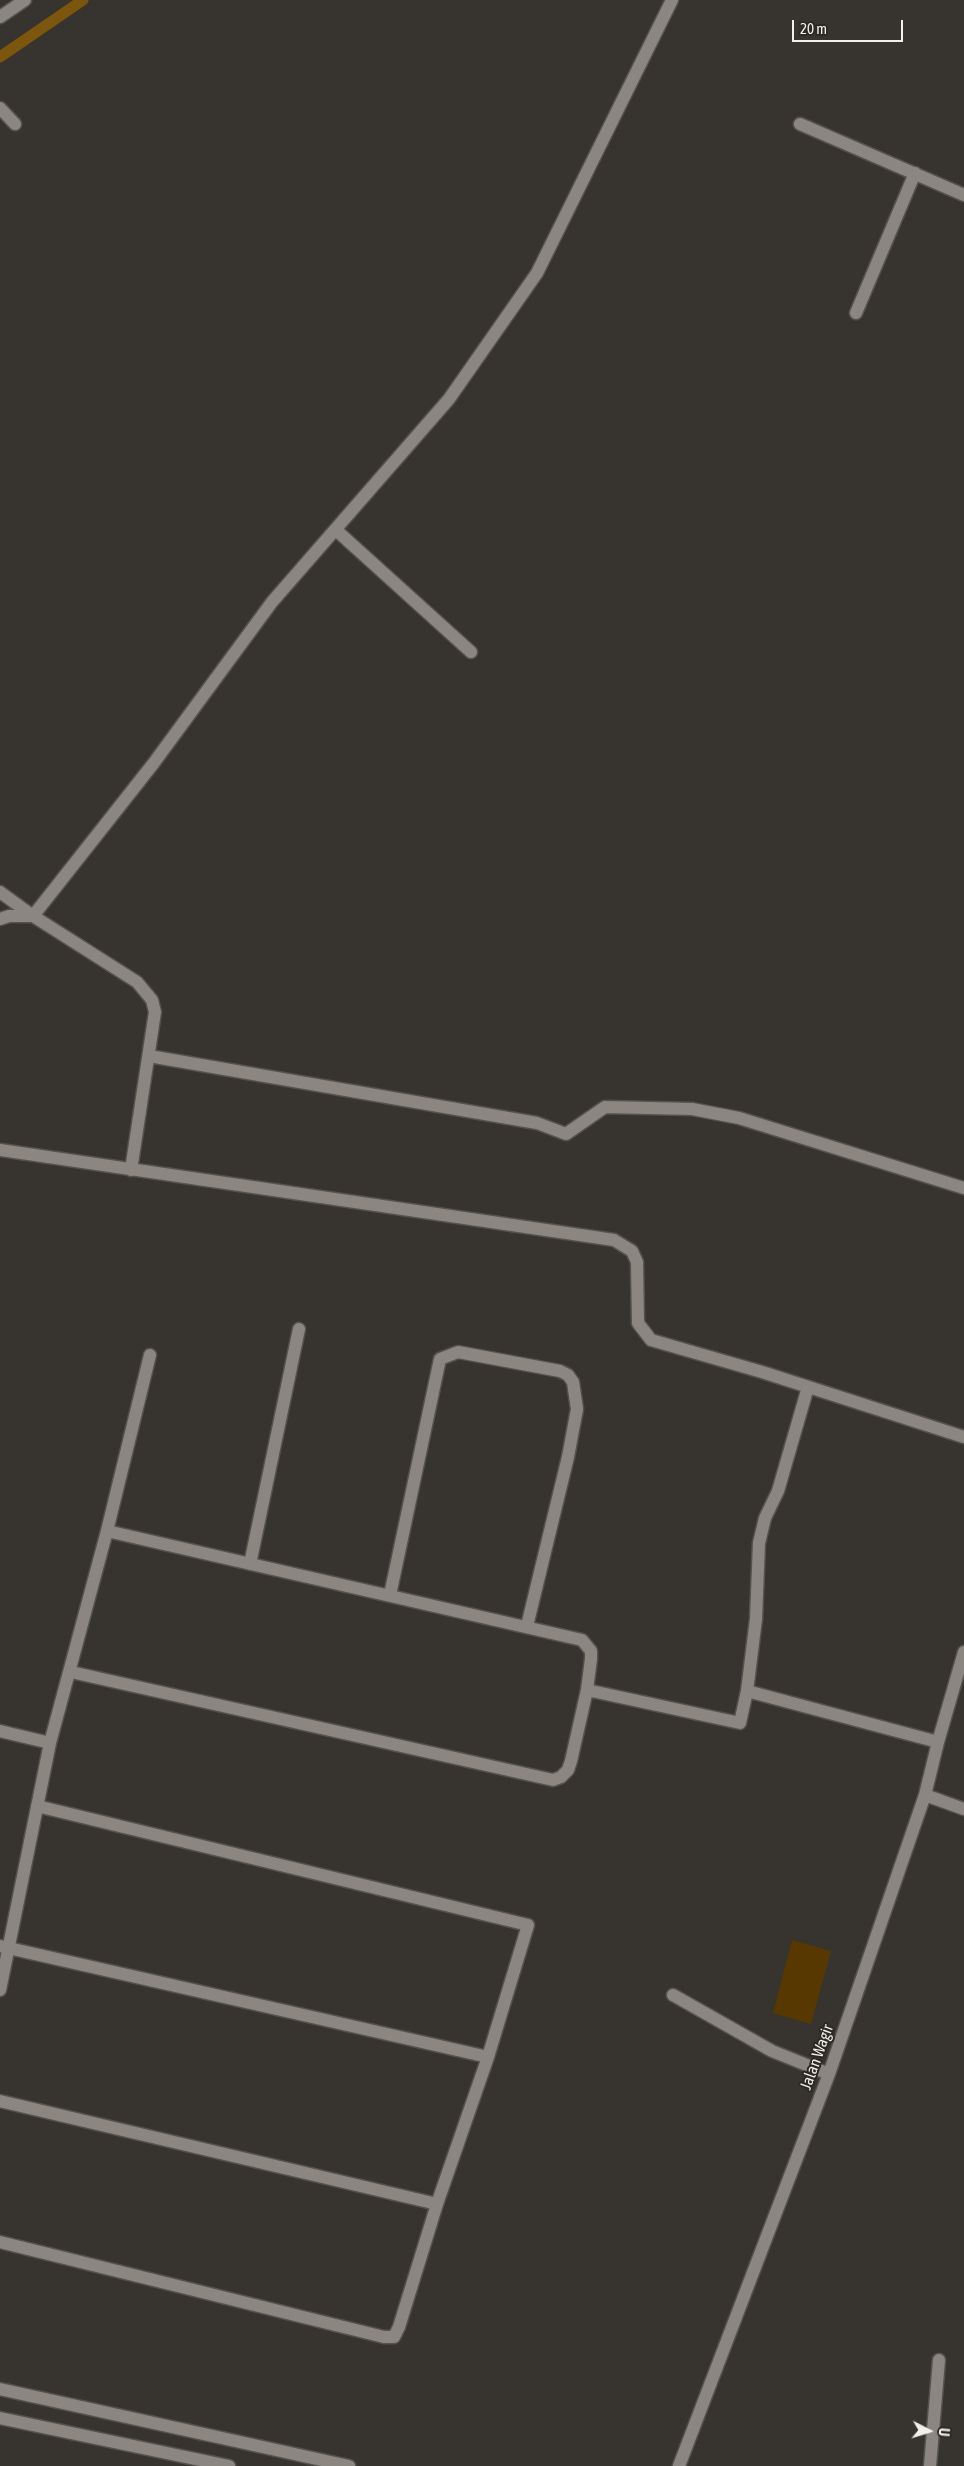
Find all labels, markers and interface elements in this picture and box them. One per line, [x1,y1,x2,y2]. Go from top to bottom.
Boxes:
scale bar [794,10,905,42]
text: 20 m [800,20,827,37]
street label: Jalan Wagir [796,2022,838,2092]
north arrow [904,2406,954,2456]
text: U [936,2427,952,2437]

